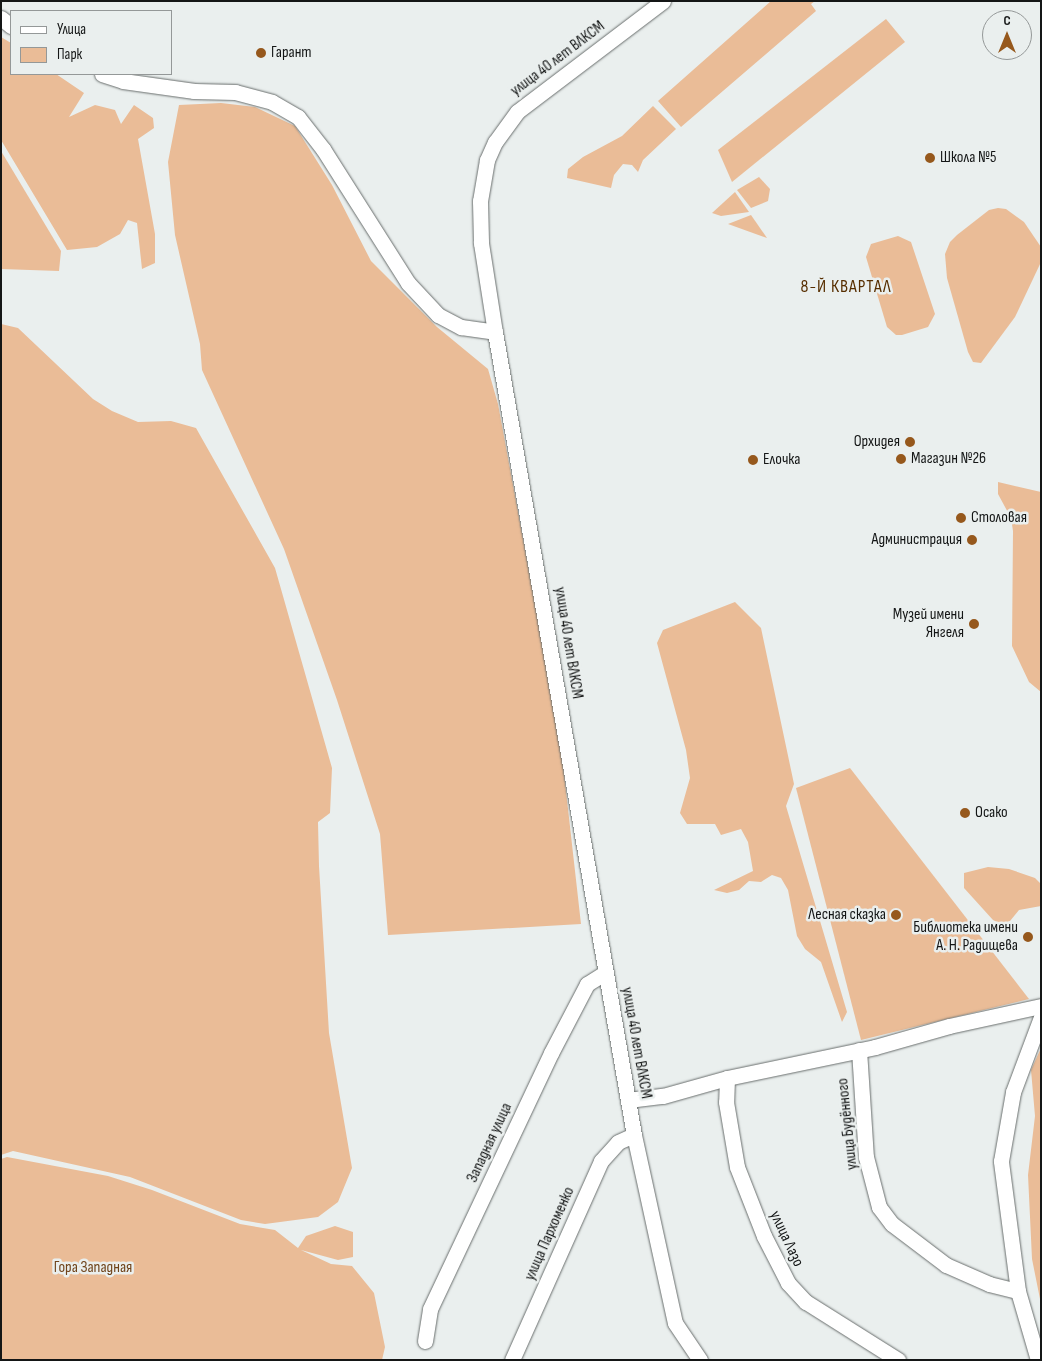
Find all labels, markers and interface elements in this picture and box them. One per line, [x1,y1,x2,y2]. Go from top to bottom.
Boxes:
legend [10,10,172,75]
north arrow [982,10,1032,60]
text: С [1003,12,1011,29]
street label: улица 40 лет ВЛКСМ [507,17,609,101]
text: Улица [57,20,86,39]
place label: Гарант [271,43,312,63]
text: Парк [57,45,82,64]
marker: Гарант [255,47,267,59]
place label: Школа №5 [940,148,996,168]
marker: Школа №5 [924,152,936,164]
district label: 8-Й КВАРТАЛ [799,276,893,298]
place label: Орхидея [854,432,900,452]
marker: Орхидея [904,436,916,448]
place label: Магазин №26 [911,449,986,469]
place label: Елочка [763,450,800,470]
marker: Магазин №26 [895,453,907,465]
marker: Елочка [747,454,759,466]
place label: Столовая [971,508,1027,528]
marker: Столовая [955,512,967,524]
place label: Администрация [871,530,962,550]
marker: Администрация [966,534,978,546]
street label: улица 40 лет ВЛКСМ [550,586,586,700]
place label: Музей имени Янгеля [893,605,964,643]
marker: Музей имени Янгеля [968,618,980,630]
place label: Осако [975,803,1008,823]
marker: Осако [959,807,971,819]
place label: Лесная сказка [808,905,886,925]
marker: Лесная сказка [890,909,902,921]
place label: Библиотека имени А. Н. Радищева [913,918,1018,956]
marker: Библиотека имени А. Н. Радищева [1022,931,1034,943]
street label: улица 40 лет ВЛКСМ [617,986,655,1100]
street label: улица Будённого [834,1077,862,1171]
street label: Западная улица [463,1100,517,1186]
street label: улица Пархоменко [521,1184,579,1284]
street label: улица Лазо [765,1208,807,1270]
park label: Гора Западная [54,1258,132,1278]

